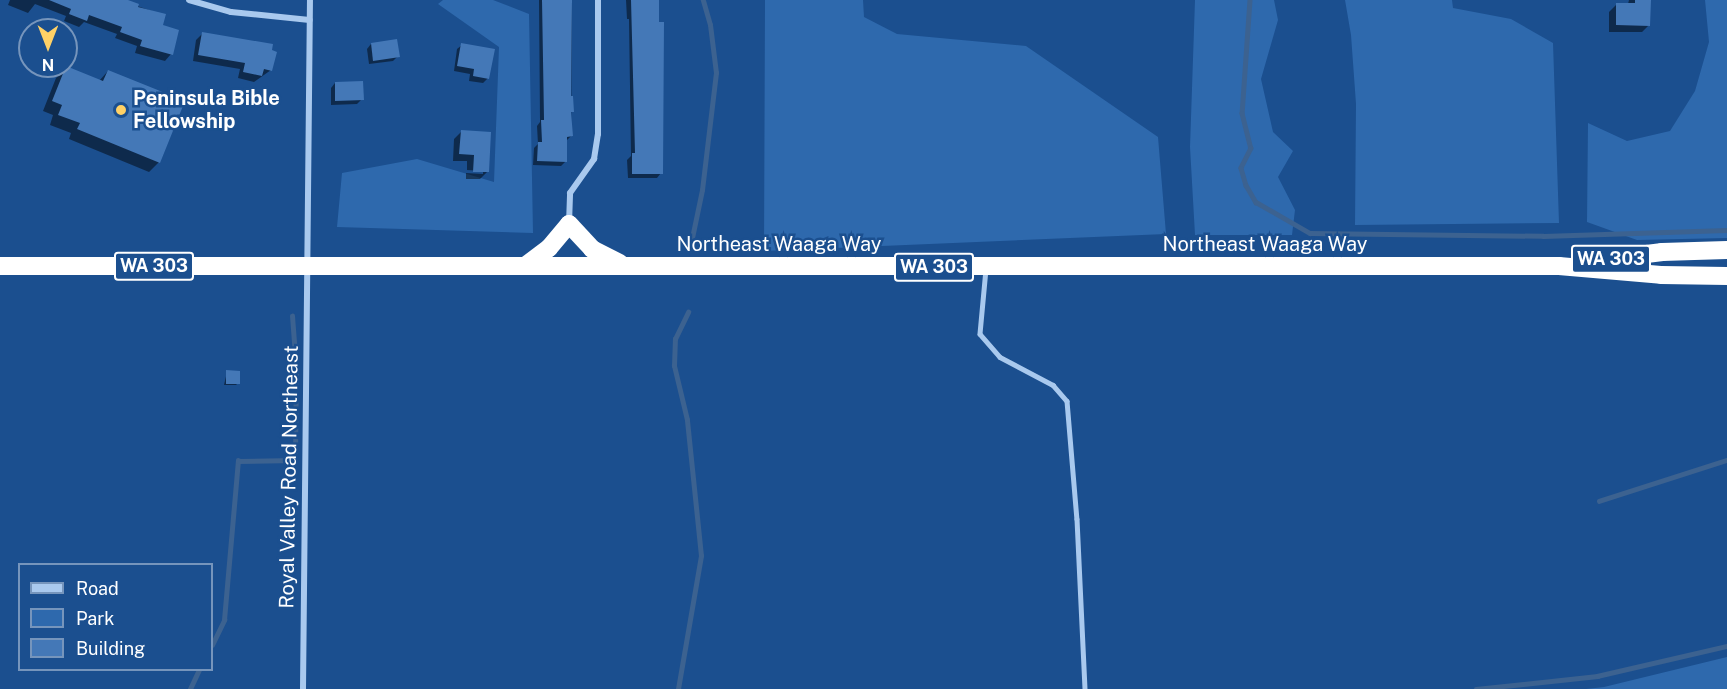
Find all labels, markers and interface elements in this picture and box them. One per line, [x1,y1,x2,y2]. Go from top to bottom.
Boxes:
north arrow [18,18,78,78]
text: N [42,55,54,74]
place label: Peninsula Bible Fellowship [133,86,280,133]
marker: Peninsula Bible Fellowship [114,103,128,117]
street label: Northeast Waaga Way [676,232,882,256]
street label: Northeast Waaga Way [1162,232,1368,256]
road number: WA 303 [1570,244,1652,274]
road number: WA 303 [114,251,195,281]
road number: WA 303 [894,252,974,282]
street label: Royal Valley Road Northeast [275,345,303,609]
legend [18,563,213,671]
text: Road [76,578,119,599]
text: Park [76,608,114,629]
text: Building [76,638,145,659]

